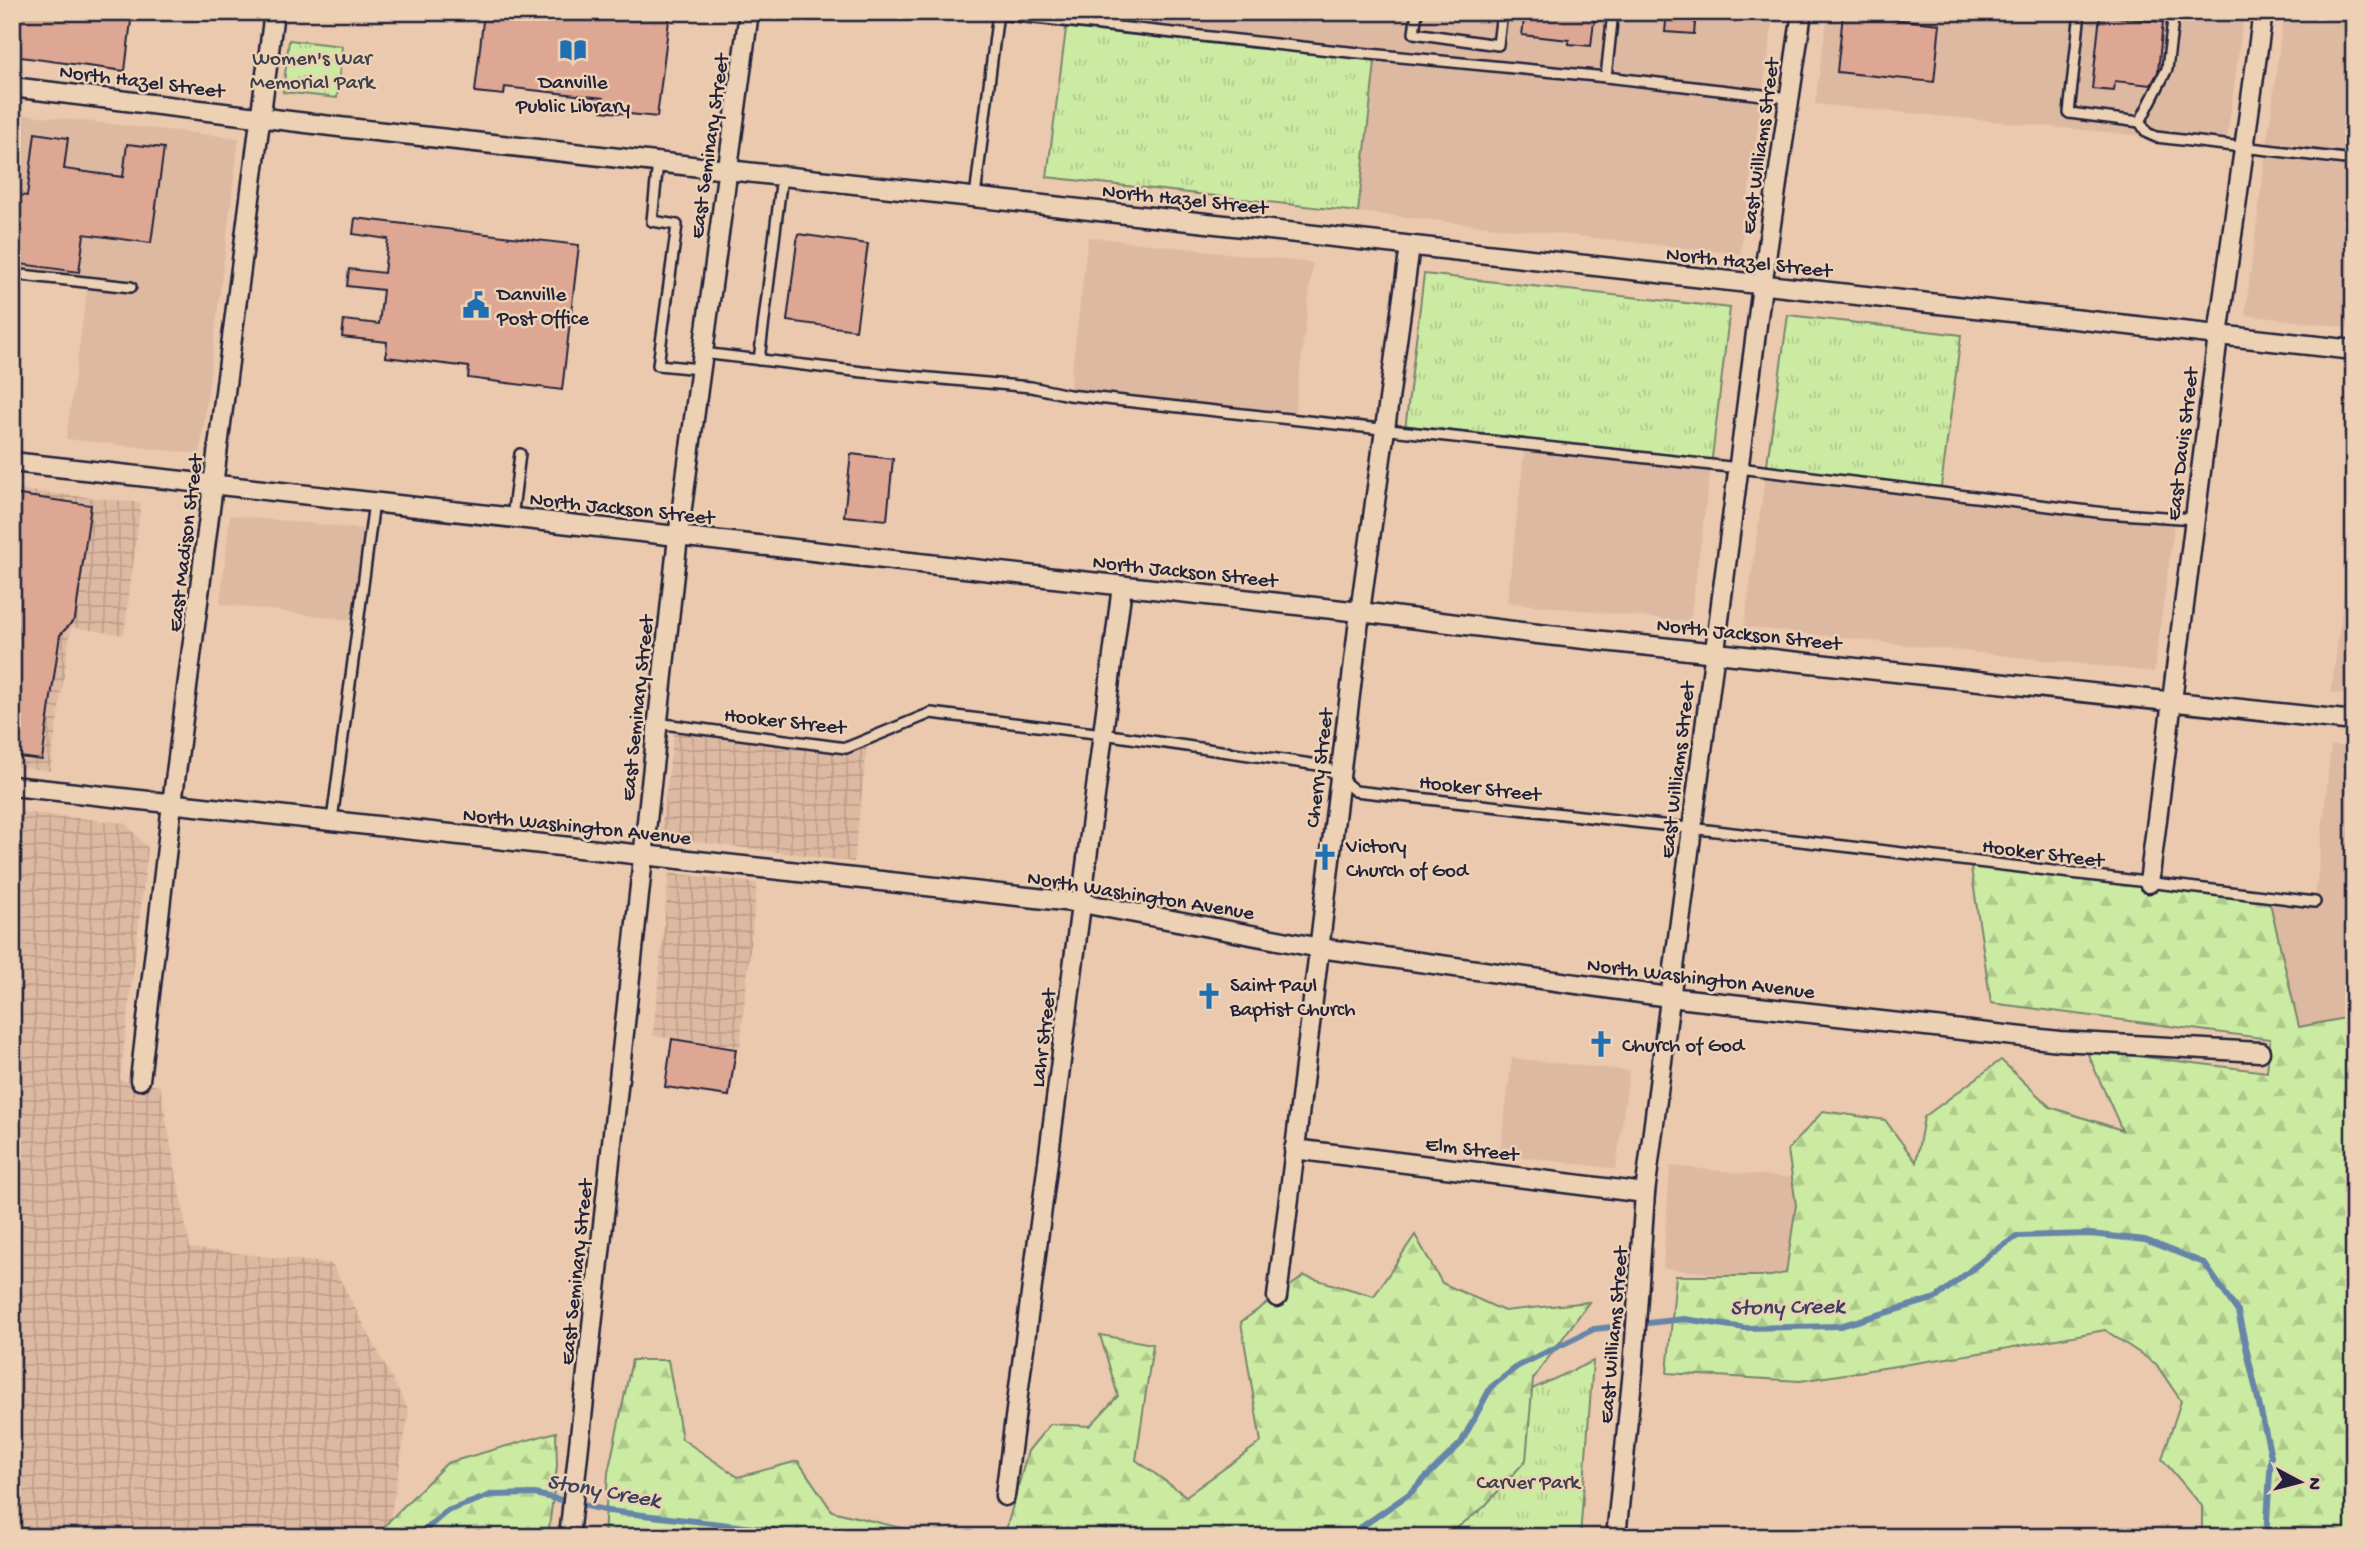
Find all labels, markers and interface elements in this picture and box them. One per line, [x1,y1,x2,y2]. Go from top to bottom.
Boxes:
library icon: Danville Public Library [558,35,588,65]
park label: Women's War Memorial Park [250,48,377,97]
street label: East Seminary Street [686,50,737,241]
street label: East Williams Street [1738,54,1788,236]
street label: North Hazel Street [58,61,228,106]
place label: Danville Public Library [515,72,630,121]
street label: North Hazel Street [1101,180,1271,223]
street label: North Hazel Street [1665,243,1835,286]
place label: Danville Post Office [495,284,590,333]
public building icon: Danville Post Office [461,290,491,320]
street label: East Davis Street [2163,364,2207,522]
street label: East Madison Street [164,451,211,634]
street label: North Jackson Street [528,488,718,533]
street label: North Jackson Street [1091,551,1281,596]
street label: East Seminary Street [617,612,662,802]
street label: North Jackson Street [1655,614,1845,659]
street label: East Williams Street [1656,678,1703,860]
street label: Hooker Street [722,705,849,743]
street label: Cherry Street [1302,705,1341,829]
street label: Hooker Street [1417,772,1544,810]
street label: North Washington Avenue [461,804,693,853]
place label: Victory Church of God [1345,836,1470,885]
street label: Hooker Street [1980,836,2107,876]
church icon: Victory Church of God [1310,842,1340,872]
street label: North Washington Avenue [1025,867,1257,928]
street label: North Washington Avenue [1585,954,1817,1007]
place label: Saint Paul Baptist Church [1229,975,1356,1024]
church icon: Saint Paul Baptist Church [1194,981,1224,1011]
street label: Lahr Street [1027,985,1064,1089]
church icon: Church of God [1586,1029,1616,1059]
place label: Church of God [1622,1035,1746,1060]
street label: Elm Street [1424,1133,1522,1170]
street label: East Seminary Street [556,1176,601,1366]
street label: East Williams Street [1595,1243,1636,1425]
water label: Stony Creek [1730,1294,1847,1323]
north arrow [2264,1448,2334,1518]
water label: Stony Creek [545,1469,665,1516]
park label: Carver Park [1476,1472,1582,1497]
text: N [2301,1476,2326,1491]

